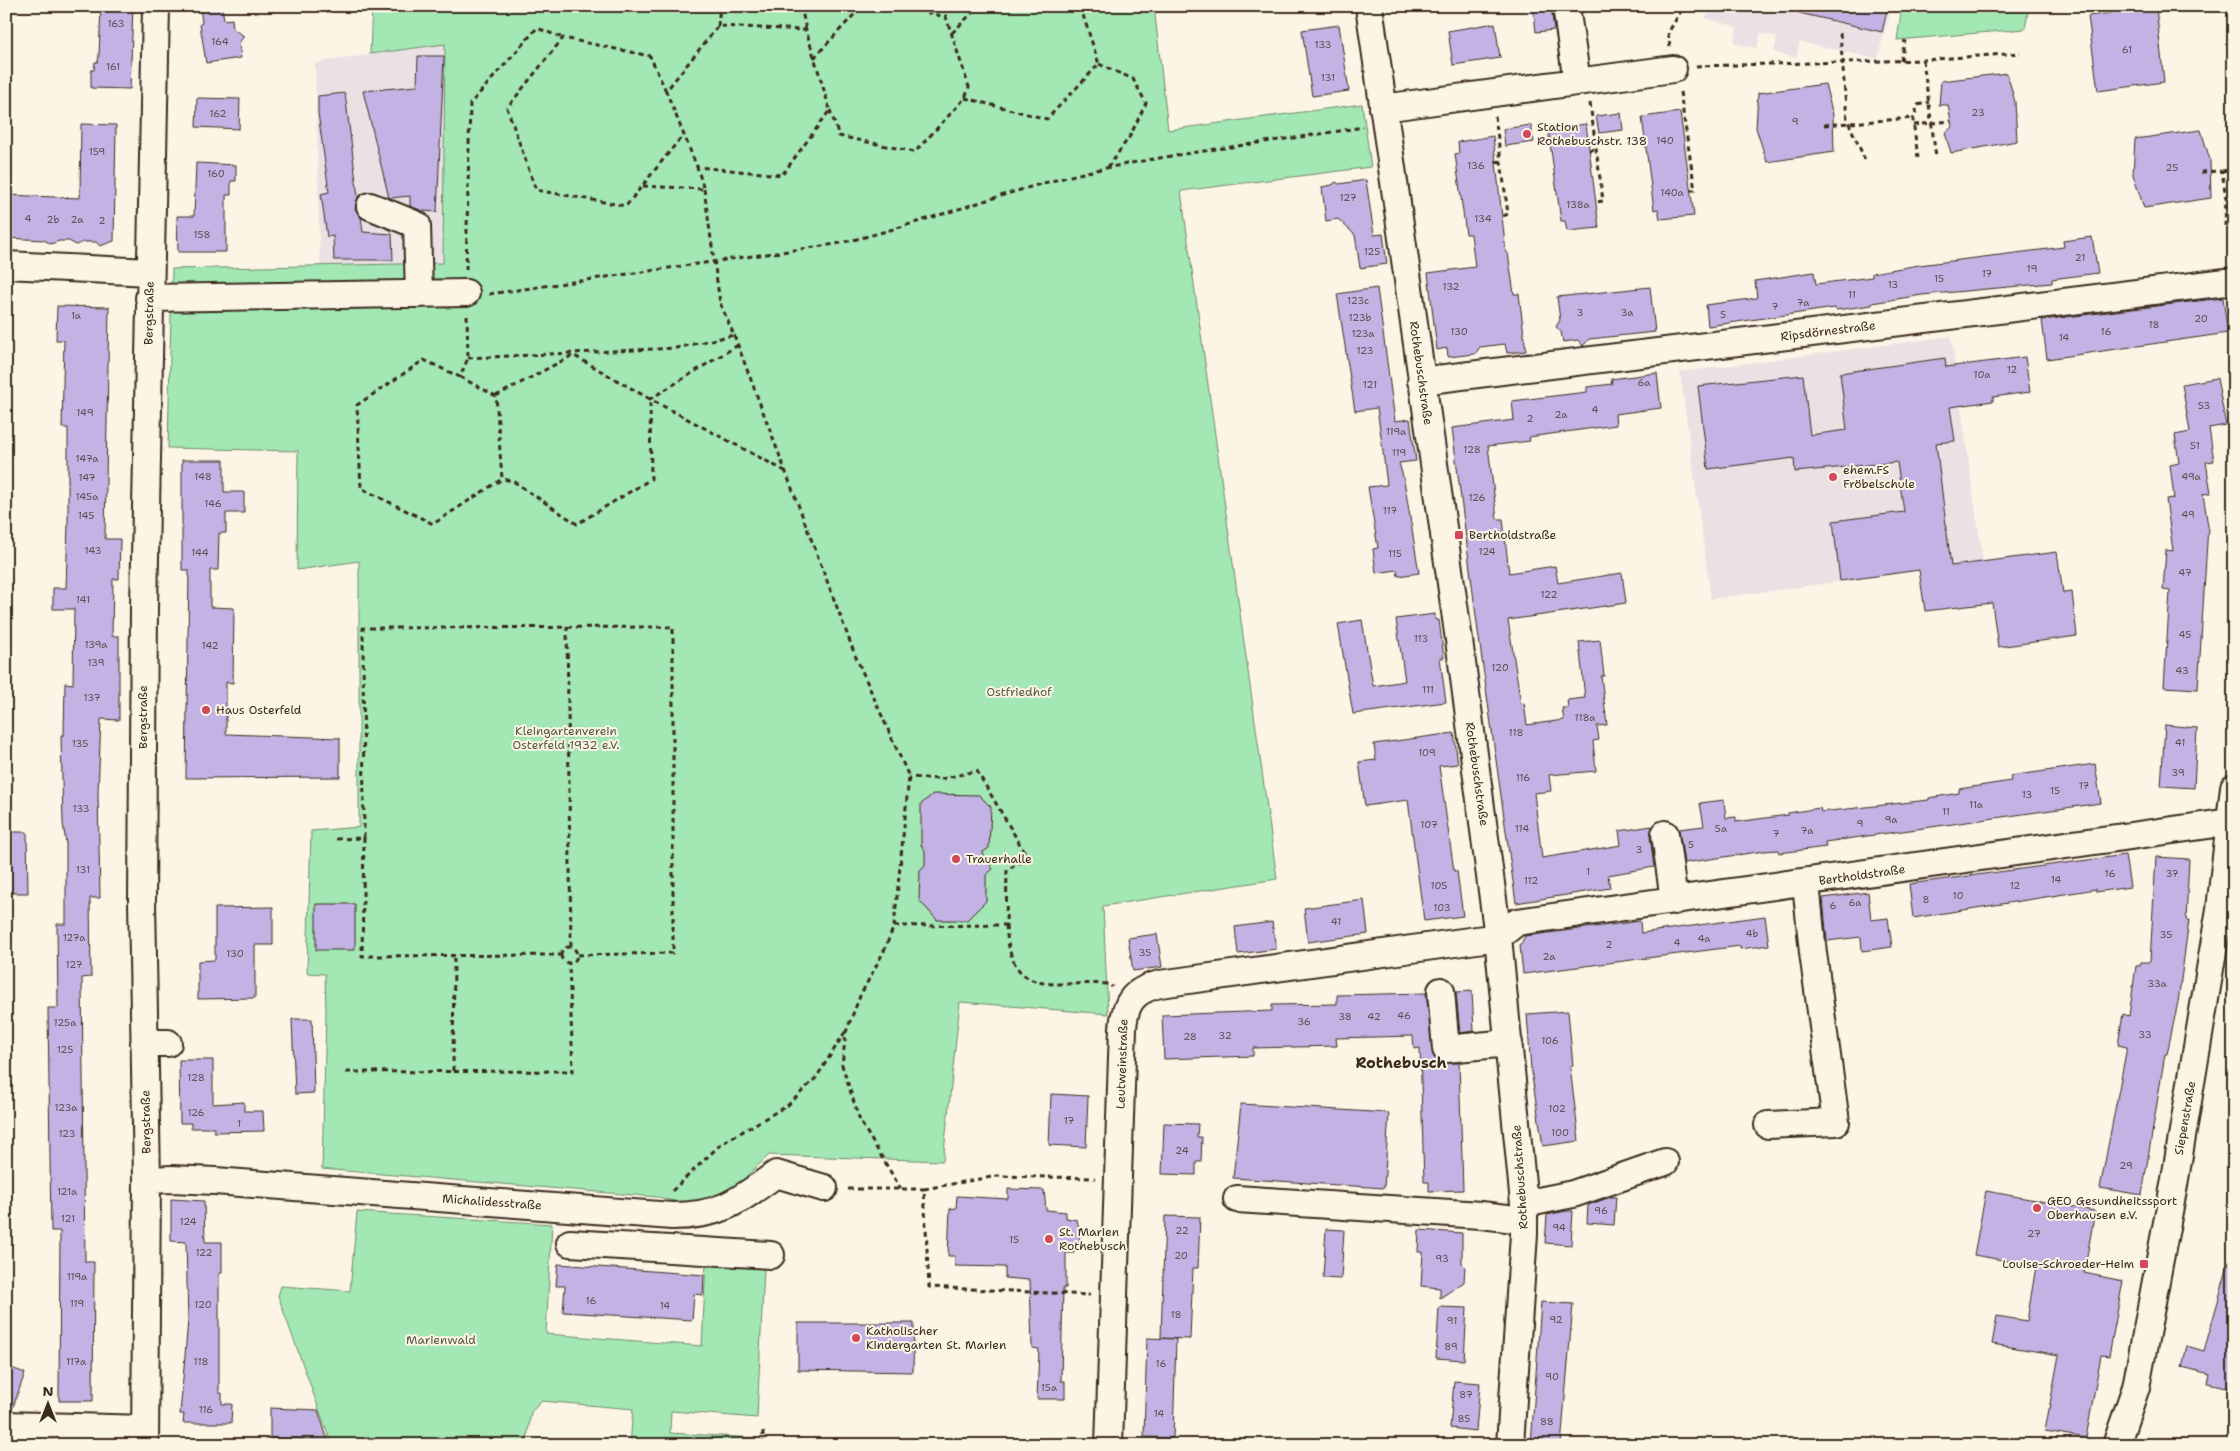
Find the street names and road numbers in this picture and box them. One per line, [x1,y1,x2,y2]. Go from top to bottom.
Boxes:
street label: Bergstraße [140,281,158,345]
street label: Ripsdörnestraße [1780,317,1877,345]
street label: Rothebuschstraße [1406,320,1436,426]
street label: Bergstraße [135,685,151,749]
street label: Rothebuschstraße [1462,721,1492,827]
street label: Bertholdstraße [1818,861,1906,889]
street label: Leutweinstraße [1112,1018,1132,1109]
street label: Siepenstraße [2171,1079,2199,1156]
street label: Bergstraße [137,1090,155,1154]
street label: Rothebuschstraße [1508,1124,1532,1230]
street label: Michalidesstraße [442,1191,542,1213]

